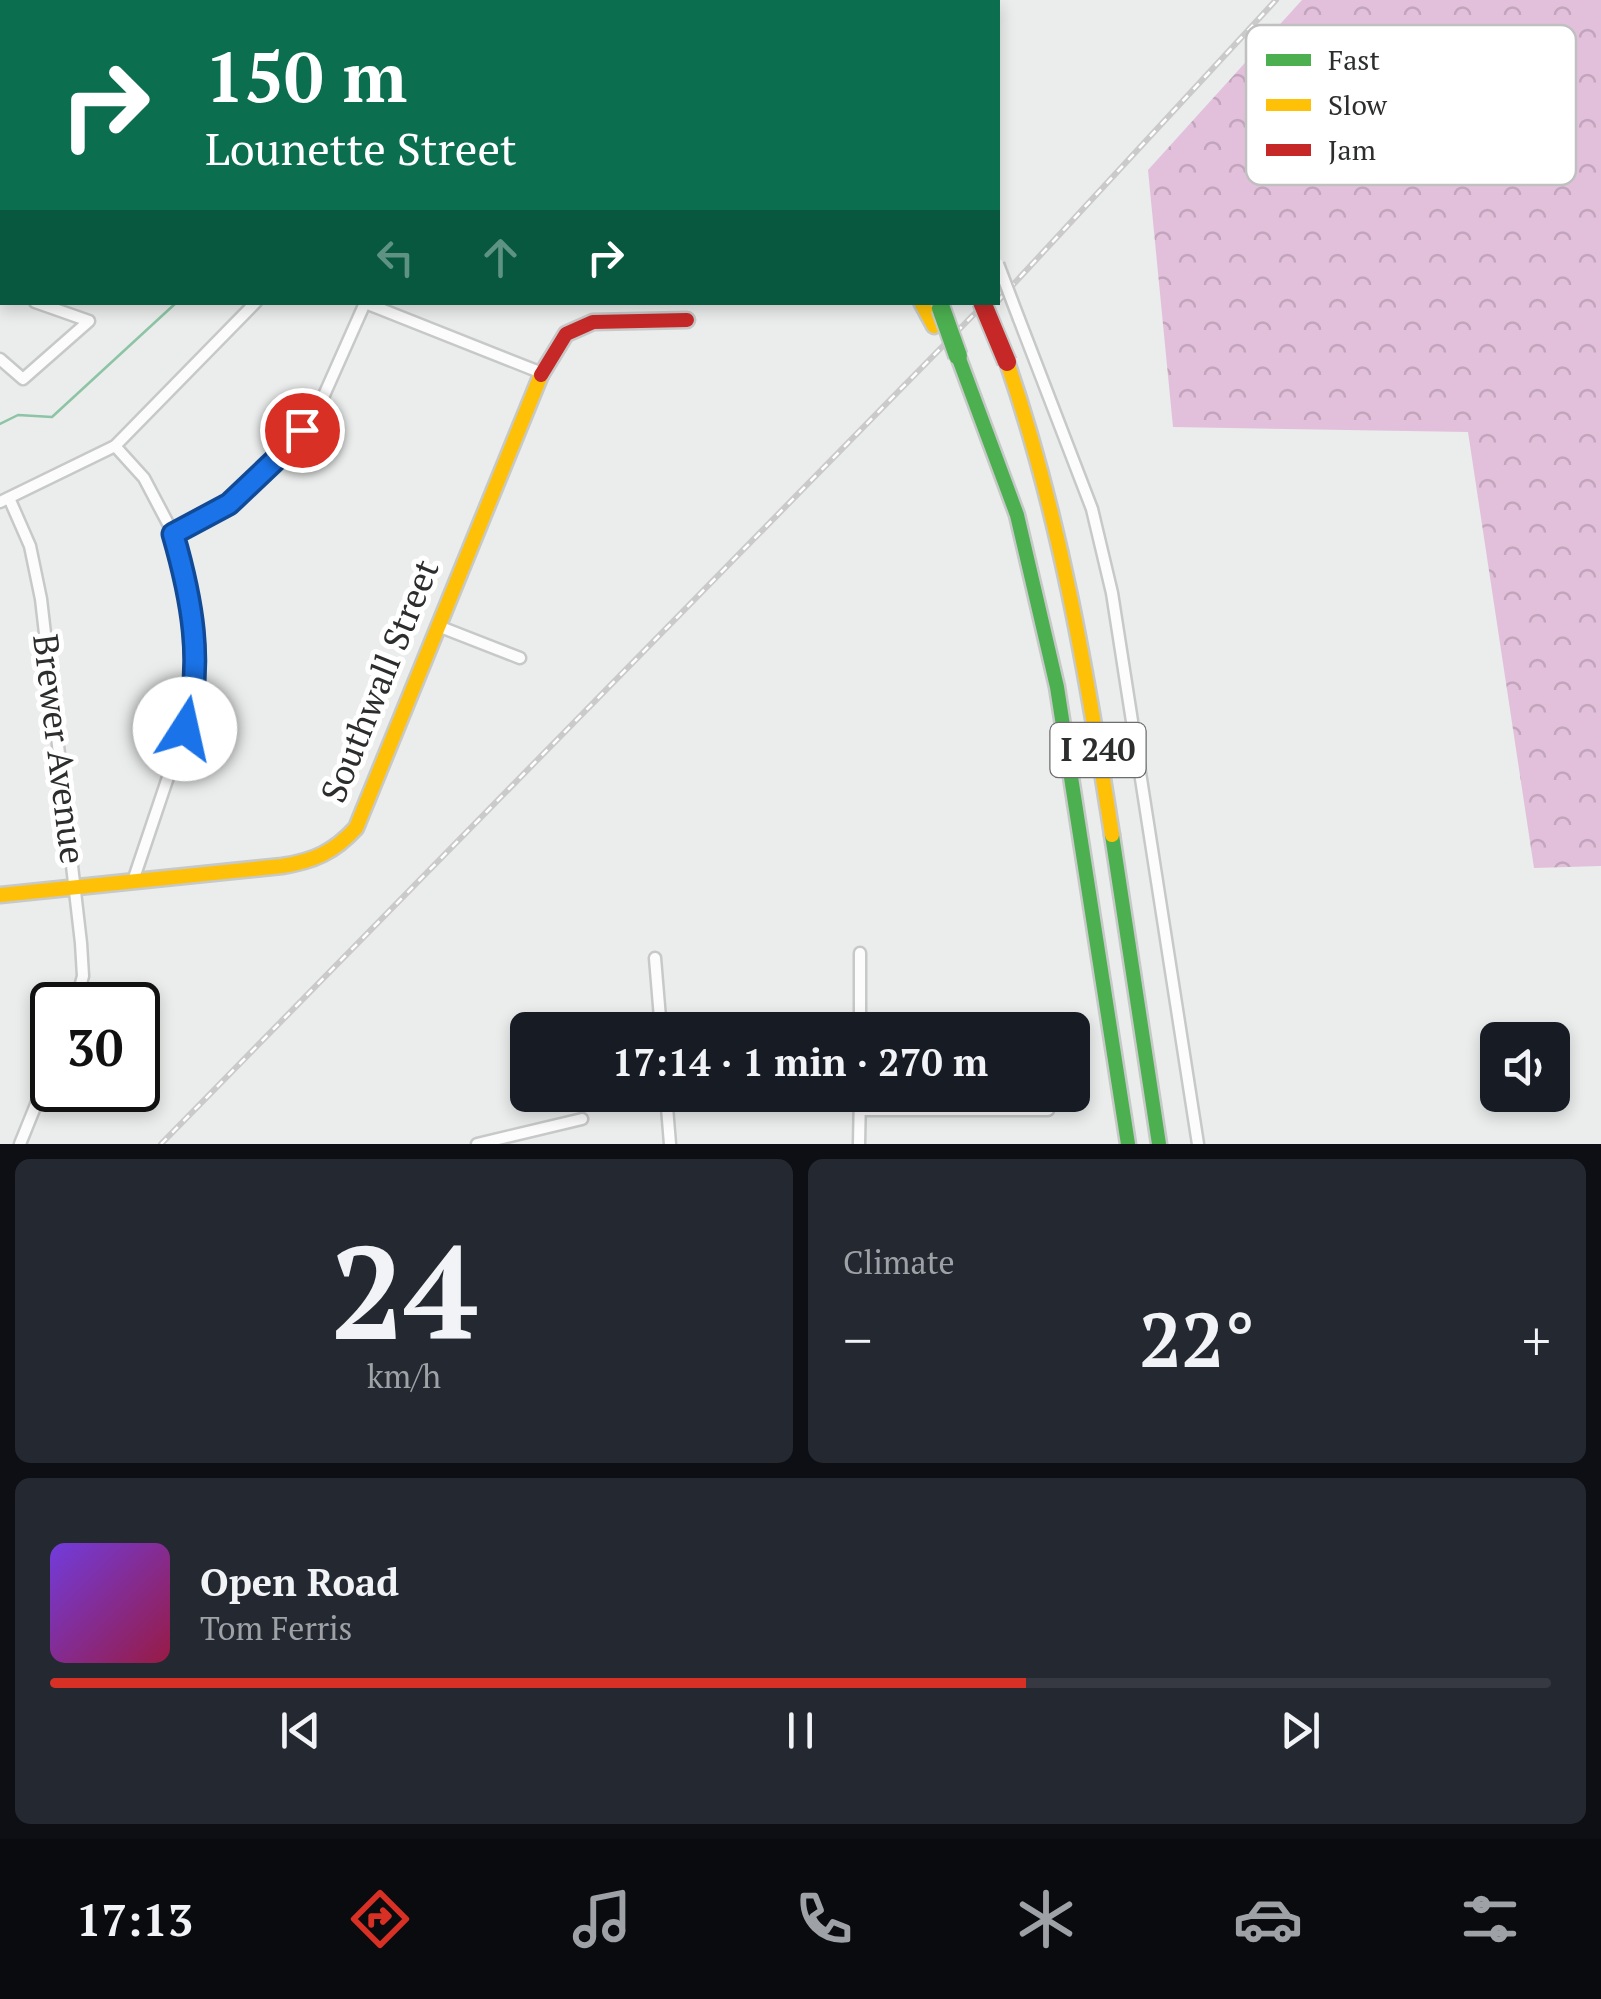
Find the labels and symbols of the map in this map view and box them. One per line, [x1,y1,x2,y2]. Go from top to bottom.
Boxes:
legend [1246,25,1576,185]
text: Fast [1328,41,1380,78]
text: Slow [1328,86,1388,123]
text: Jam [1328,131,1376,168]
pin [260,388,345,473]
street label: Southwall Street [309,552,449,809]
street label: Brewer Avenue [23,631,97,866]
position arrow [133,677,237,781]
road number: I 240 [1050,723,1146,777]
speed limit sign: 30 [30,982,160,1112]

